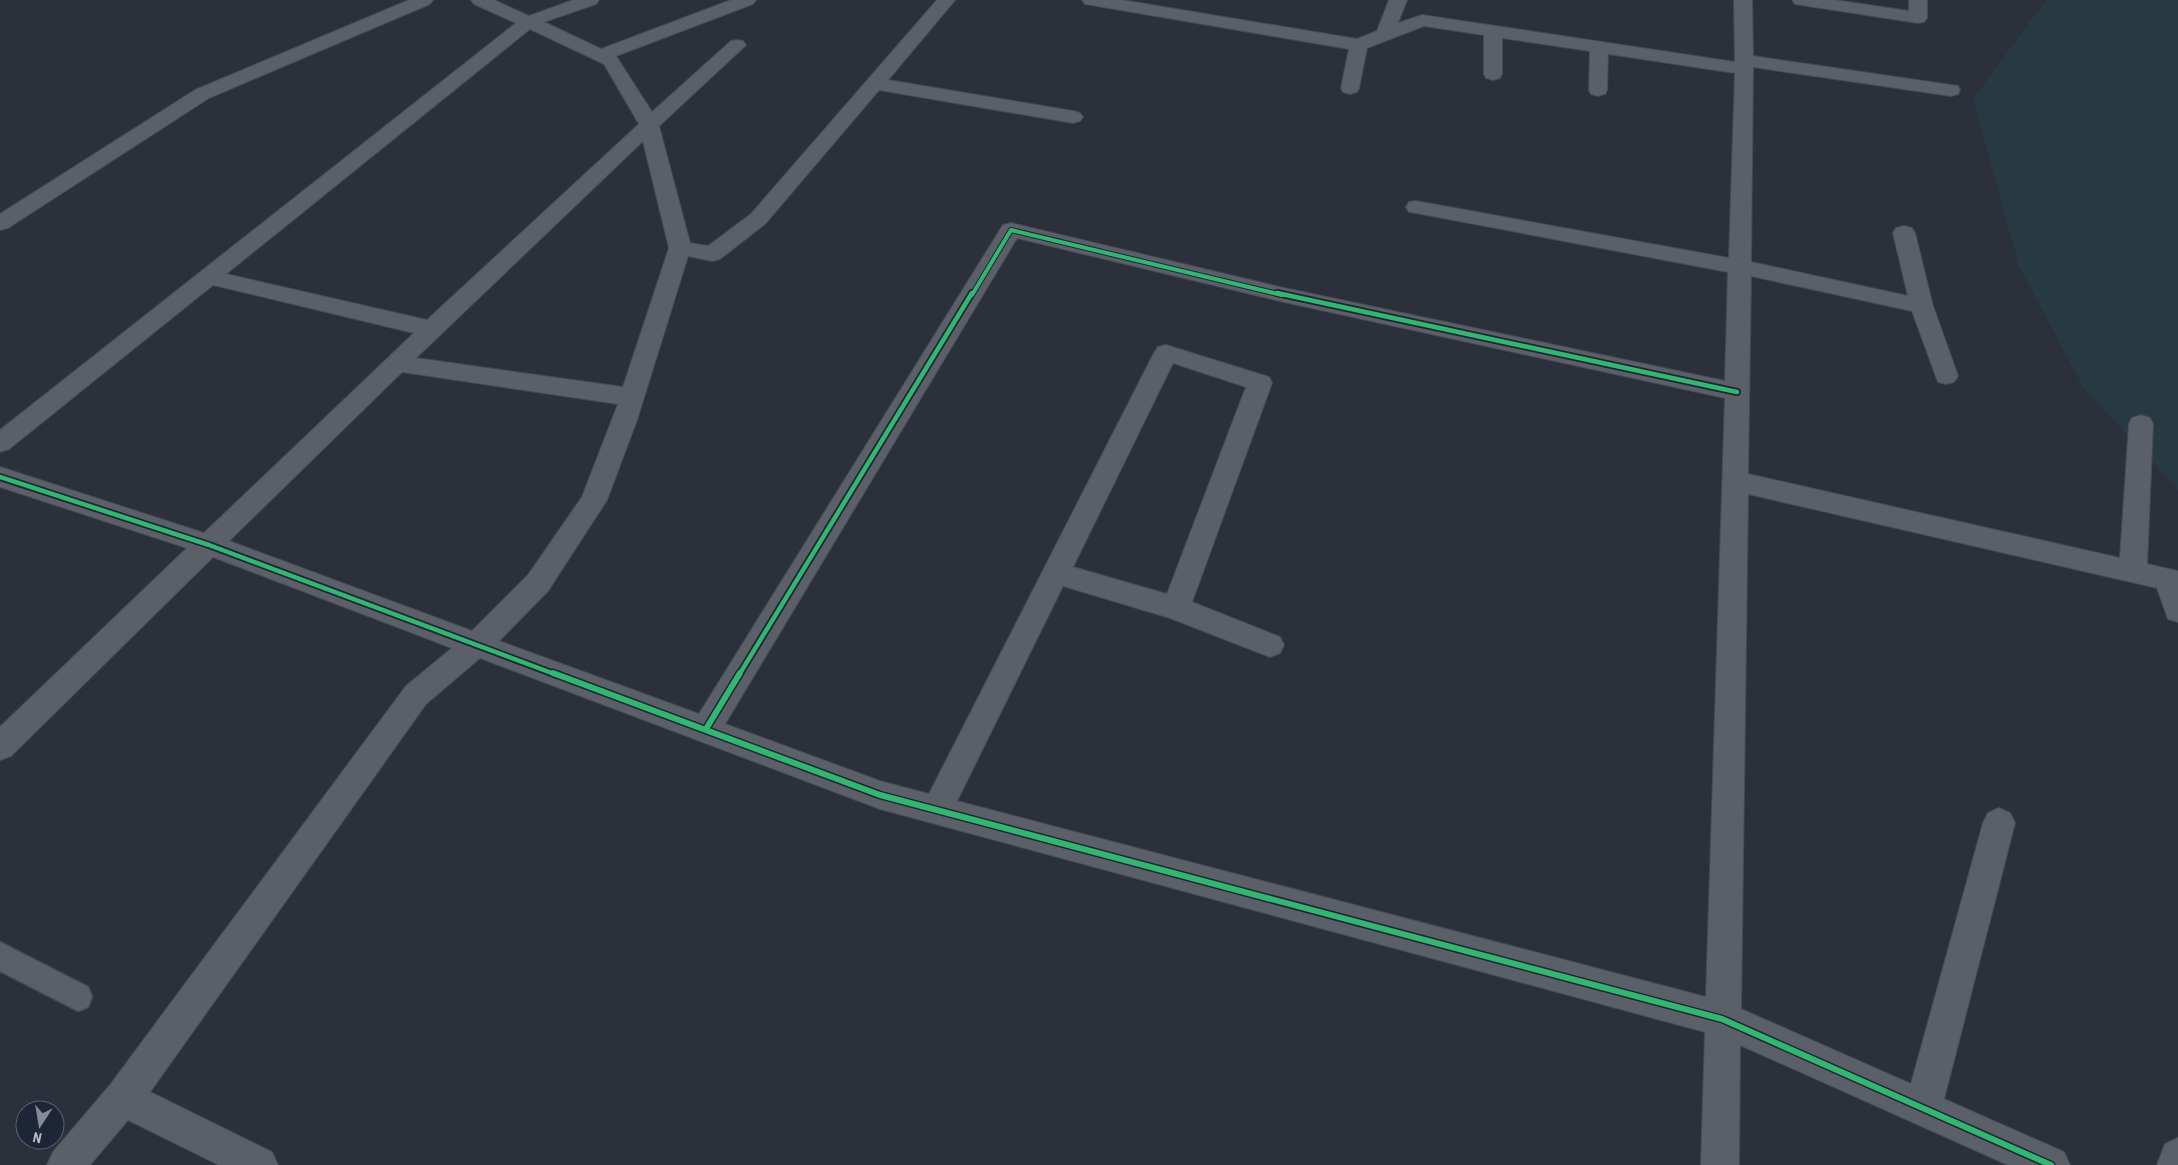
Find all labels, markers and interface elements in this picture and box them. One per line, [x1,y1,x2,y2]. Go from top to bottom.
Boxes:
north arrow [15,1100,65,1150]
text: N [31,1129,43,1146]

